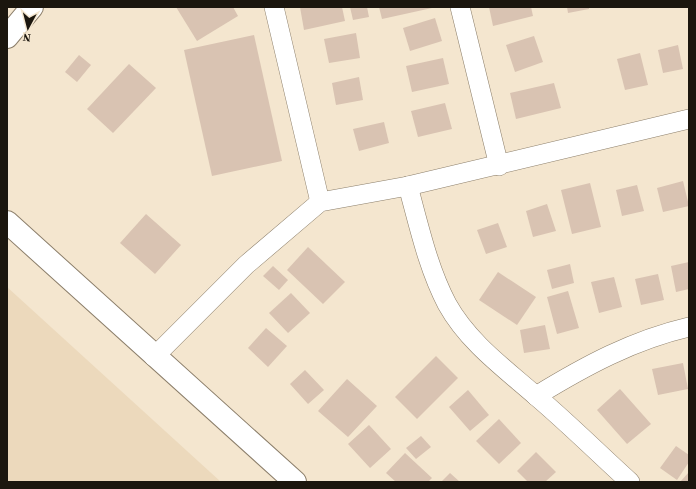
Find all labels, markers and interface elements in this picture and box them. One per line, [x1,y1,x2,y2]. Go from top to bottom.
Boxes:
north arrow [8,8,48,48]
text: N [22,29,32,45]

